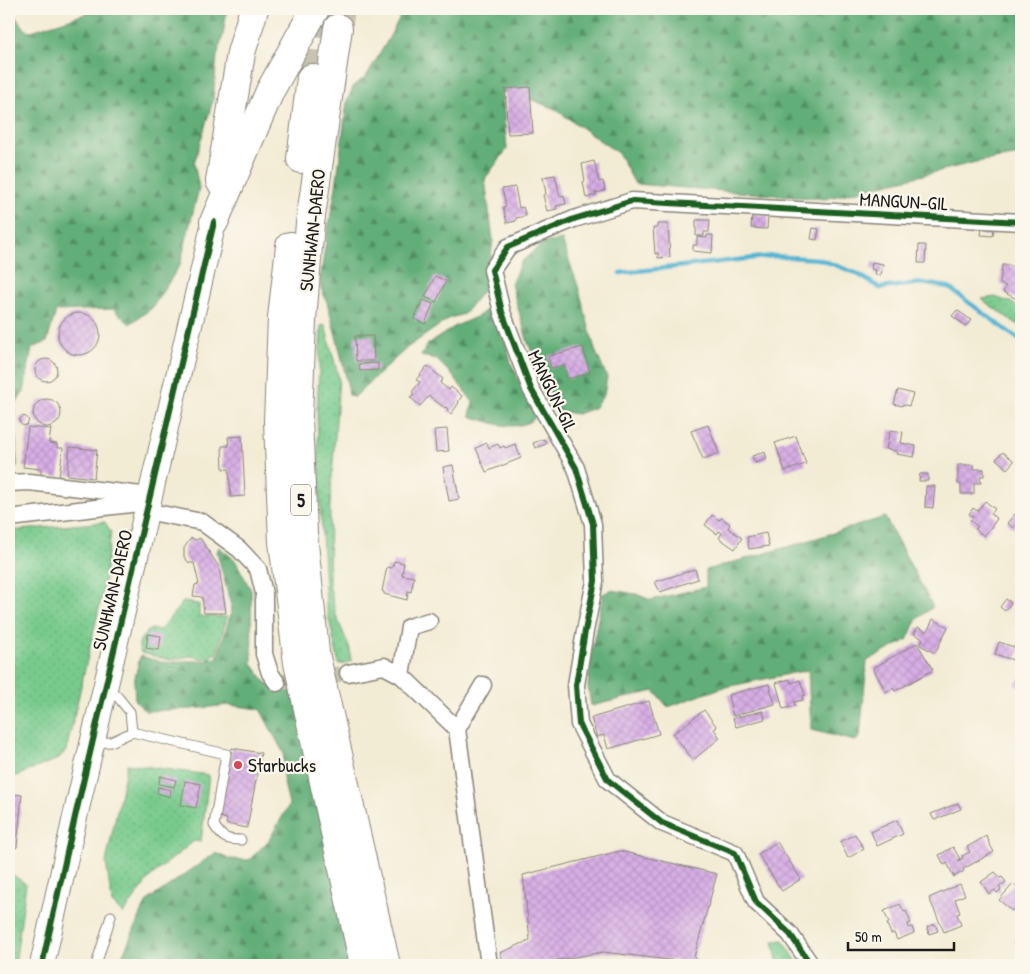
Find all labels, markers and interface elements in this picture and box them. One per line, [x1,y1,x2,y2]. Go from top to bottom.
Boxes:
street label: SUNHWAN-DAERO [293,168,331,292]
street label: MANGUN-GIL [859,186,949,216]
street label: MANGUN-GIL [522,345,584,437]
road number: 5 [291,484,311,516]
street label: SUNHWAN-DAERO [86,527,138,653]
place label: Starbucks [248,752,316,778]
marker: Starbucks [232,759,244,771]
scale bar [848,919,954,951]
text: 50 m [855,926,882,947]

